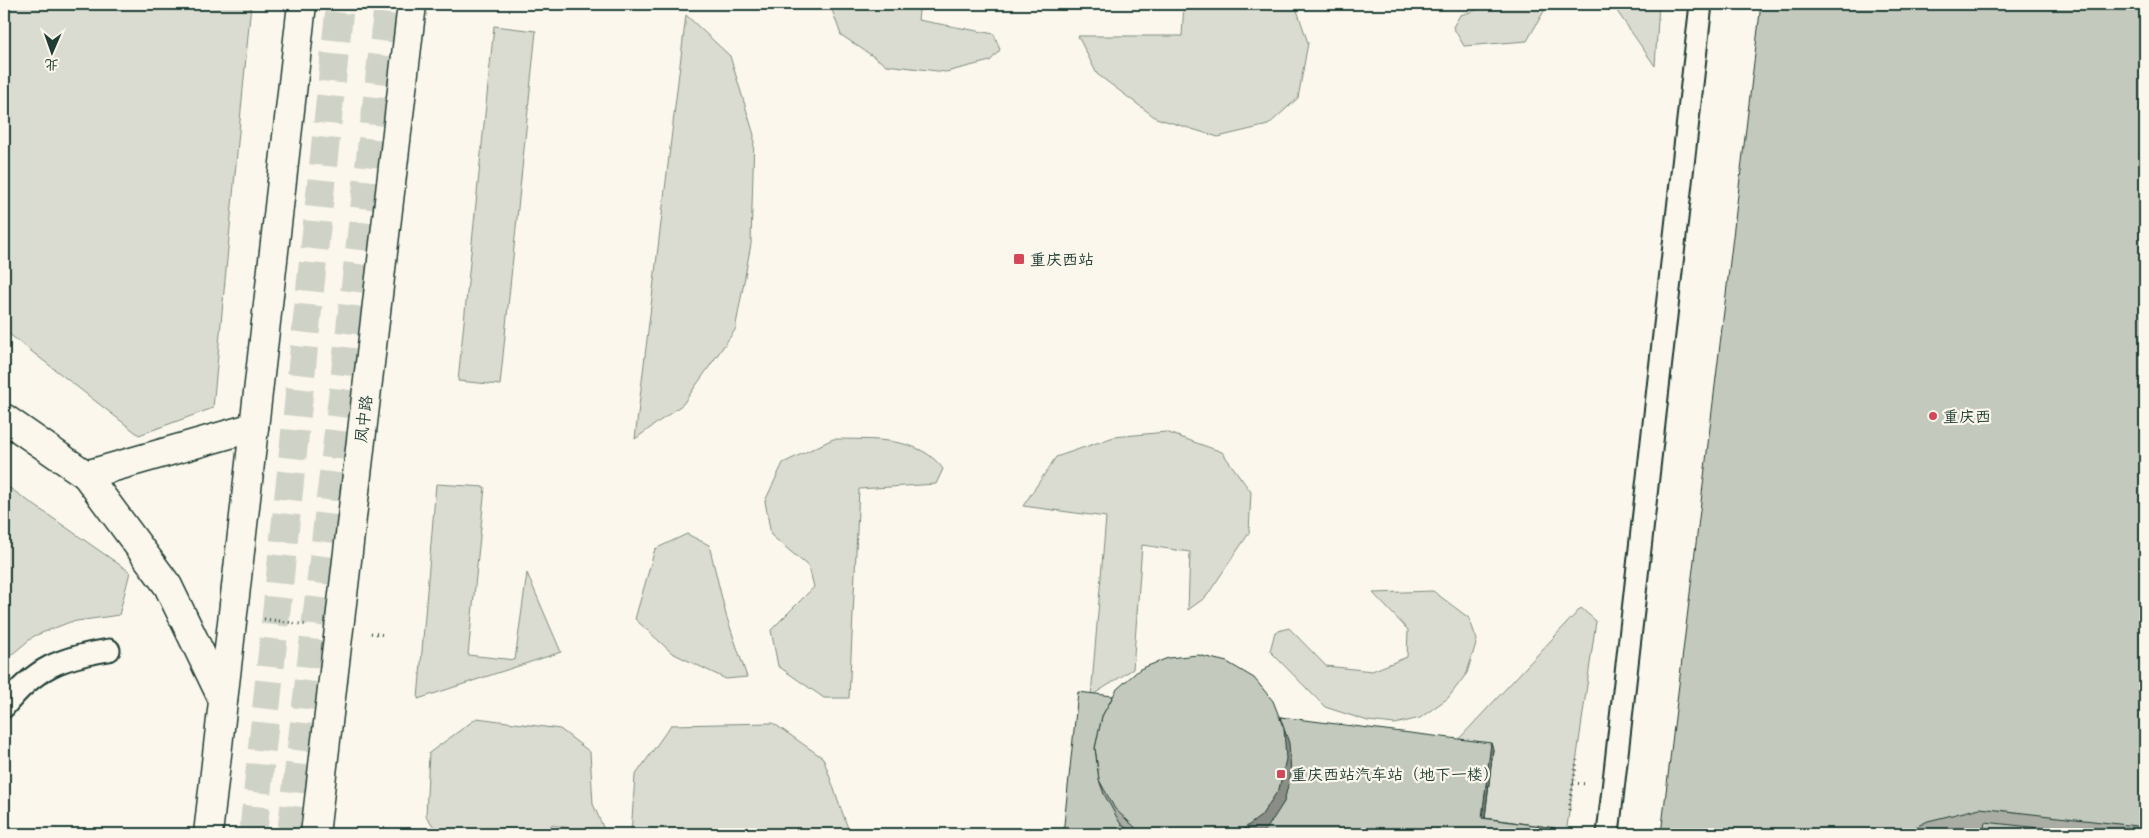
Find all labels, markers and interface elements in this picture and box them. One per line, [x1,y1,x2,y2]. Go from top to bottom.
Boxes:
north arrow [28,28,78,78]
text: 北 [44,56,59,75]
place label: 重庆西站 [1030,248,1094,270]
marker: 重庆西站 [1012,252,1026,266]
street label: 凤中路 [349,394,377,444]
place label: 重庆西 [1943,405,1991,427]
marker: 重庆西 [1927,410,1939,422]
place label: 重庆西站汽车站（地下一楼） [1291,763,1499,785]
marker: 重庆西站汽车站（地下一楼） [1275,768,1287,780]

